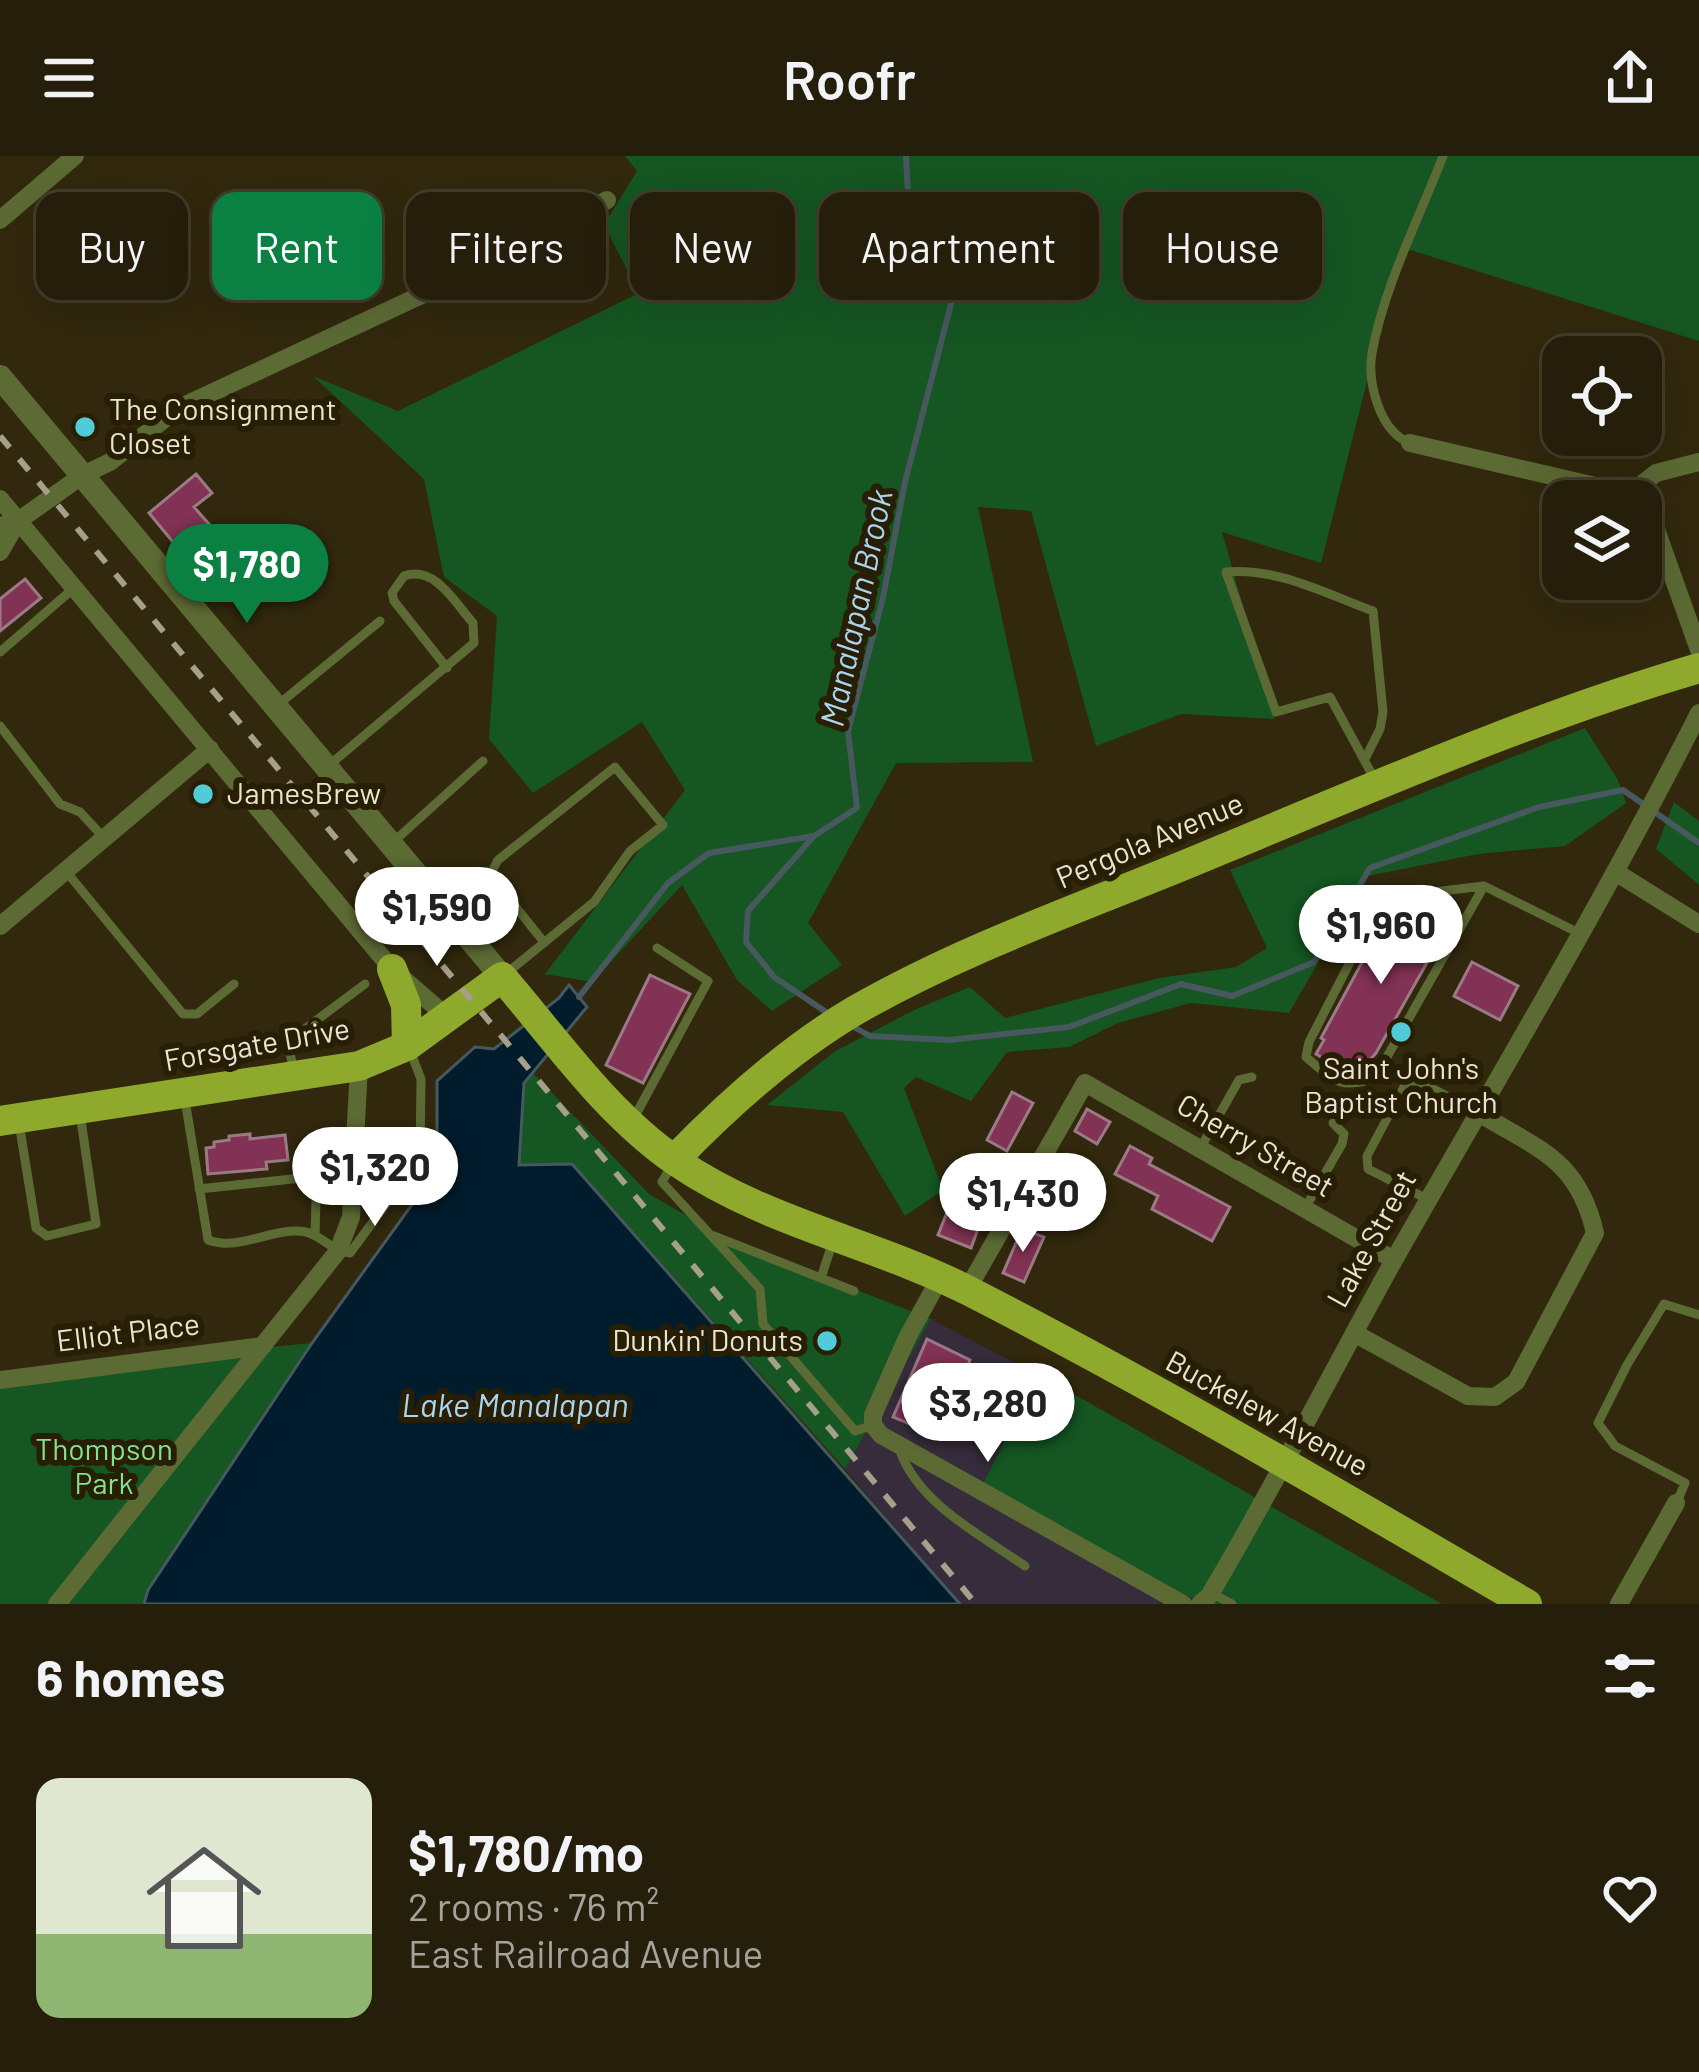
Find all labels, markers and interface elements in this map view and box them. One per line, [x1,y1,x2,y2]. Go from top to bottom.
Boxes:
icon: menu [36,45,102,111]
icon: share [1597,45,1663,111]
text: Roofr [783,46,916,111]
chip: Buy [36,192,188,300]
chip: Rent [212,192,382,300]
chip: Filters [406,192,606,300]
chip: New [630,192,795,300]
chip: Apartment [819,192,1099,300]
chip: House [1123,192,1322,300]
map controls [1542,336,1662,600]
button: locate [1542,336,1662,456]
place label: The Consignment Closet [109,390,337,460]
marker: The Consignment Closet [72,414,98,440]
button: layers [1542,480,1662,600]
water label: Manalapan Brook [810,486,900,730]
pin: $1,780 [149,524,345,626]
text: $1,780 [192,539,302,586]
place label: JamesBrew [227,774,381,810]
marker: JamesBrew [190,781,216,807]
street label: Pergola Avenue [1050,784,1248,895]
pin: $1,590 [339,867,535,969]
text: $1,590 [382,882,492,929]
pin: $1,960 [1283,885,1479,987]
text: $1,960 [1326,900,1436,947]
street label: Forsgate Drive [161,1009,352,1077]
marker: Saint John's Baptist Church [1388,1019,1414,1045]
place label: Saint John's Baptist Church [1304,1049,1498,1119]
street label: Cherry Street [1171,1085,1341,1204]
pin: $1,320 [277,1127,473,1229]
text: $1,320 [319,1142,431,1189]
pin: $1,430 [925,1153,1121,1255]
street label: Lake Street [1318,1163,1423,1313]
text: $1,430 [966,1168,1080,1215]
street label: Elliot Place [54,1304,202,1358]
place label: Dunkin' Donuts [612,1321,803,1357]
marker: Dunkin' Donuts [814,1328,840,1354]
street label: Buckelew Avenue [1160,1342,1376,1483]
pin: $3,280 [890,1363,1086,1465]
text: $3,280 [929,1378,1047,1425]
water label: Lake Manalapan [402,1384,628,1424]
park label: Thompson Park [35,1430,173,1500]
icon: filters [1597,1643,1663,1709]
text: 6 homes [36,1646,225,1707]
text: $1,780/mo [408,1821,644,1882]
icon: home [132,1826,276,1970]
icon: heart [1597,1865,1663,1931]
text: 2 rooms · 76 m² [408,1882,659,1929]
text: East Railroad Avenue [408,1929,763,1976]

